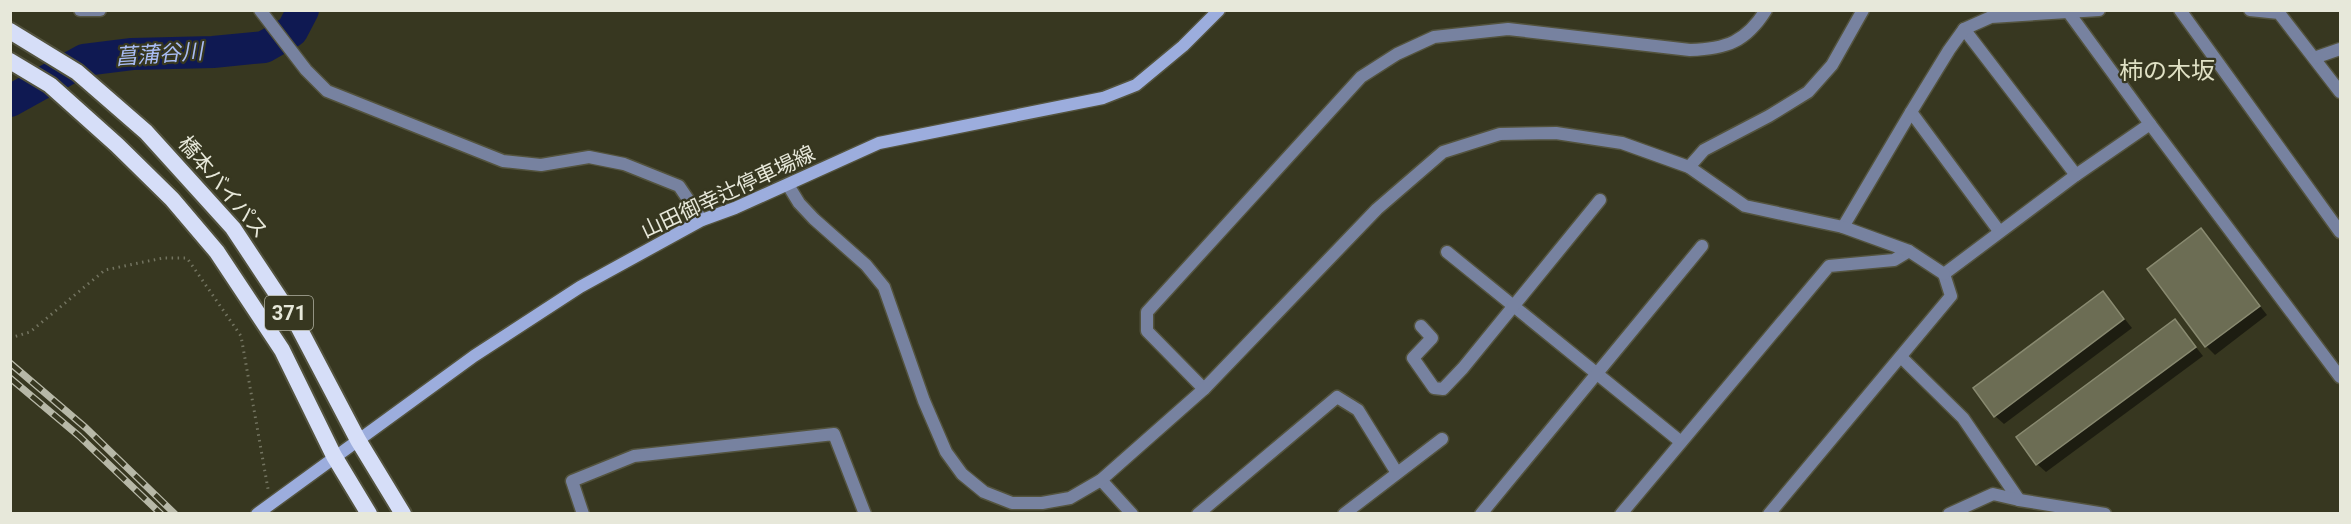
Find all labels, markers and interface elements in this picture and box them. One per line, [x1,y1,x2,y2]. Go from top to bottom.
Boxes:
water label: 菖蒲谷川 [114,38,206,70]
district label: 柿の木坂 [2119,57,2215,85]
street label: 橋本バイパス [173,131,273,243]
street label: 山田御幸辻停車場線 [637,141,819,243]
road number: 371 [265,296,313,330]

